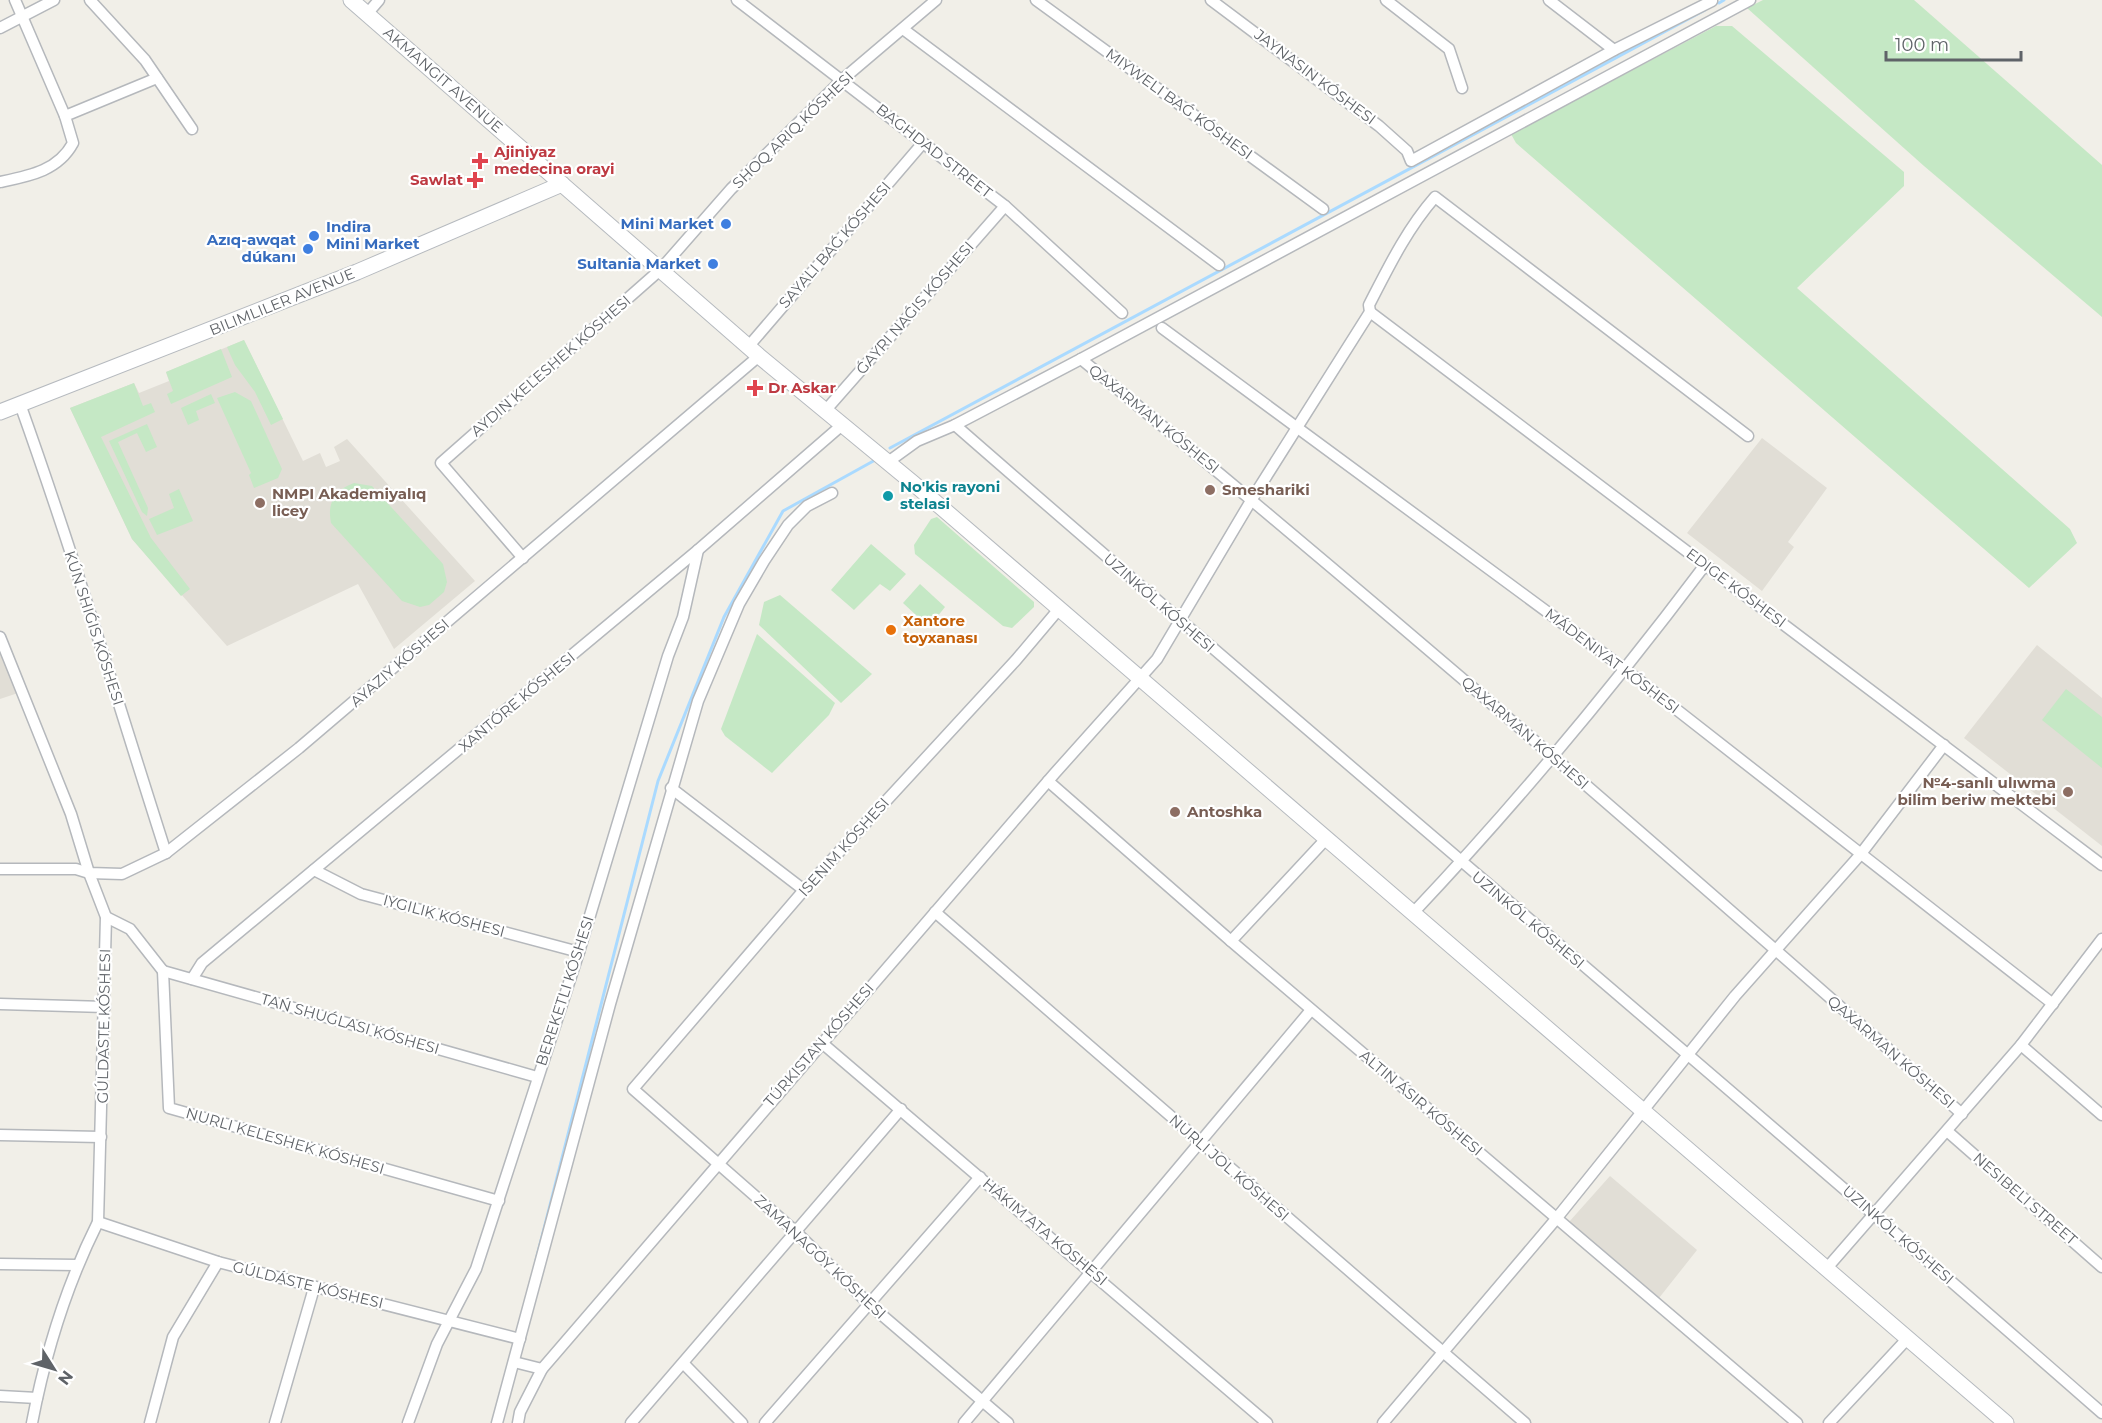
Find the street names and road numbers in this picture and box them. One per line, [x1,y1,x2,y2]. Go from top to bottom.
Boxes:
street label: AKMANGIT AVENUE [380,23,507,137]
street label: JAYNASIN KÓSHESI [1250,24,1380,129]
street label: MIYWELI BAǴ KÓSHESI [1102,44,1256,163]
street label: SHOQ ARIQ KÓSHESI [728,67,857,192]
street label: BAGHDAD STREET [872,99,996,202]
street label: SAYALI BAǴ KÓSHESI [775,178,895,312]
street label: ǴAYRI NAǴIS KÓSHESI [852,237,978,378]
street label: BILIMLILER AVENUE [206,264,357,339]
street label: AYDIN KELESHEK KÓSHESI [467,291,635,440]
street label: QAXARMAN KÓSHESI [1085,360,1224,477]
street label: EDIGE KÓSHESI [1683,544,1790,631]
street label: KÚN SHIǴIS KÓSHESI [60,548,128,708]
street label: UZINKÓL KÓSHESI [1100,549,1219,656]
street label: MÁDENIYAT KÓSHESI [1541,604,1683,717]
street label: AYAZIY KÓSHESI [346,614,453,711]
street label: XANTÓRE KÓSHESI [455,647,579,756]
street label: QAXARMAN KÓSHESI [1458,672,1593,793]
street label: ISENIM KÓSHESI [794,793,893,900]
street label: UZINKÓL KÓSHESI [1468,867,1589,972]
street label: IYGILIK KÓSHESI [381,890,507,941]
street label: BEREKETLI KÓSHESI [531,913,598,1068]
street label: GÚLDASTE KÓSHESI [93,948,114,1104]
street label: TÚRKISTAN KÓSHESI [760,979,878,1111]
street label: TAŃ SHUǴLASI KÓSHESI [259,989,442,1058]
street label: QAXARMAN KÓSHESI [1824,991,1959,1112]
street label: ALTIN ÁSIR KÓSHESI [1356,1046,1487,1160]
street label: NURLI KELESHEK KÓSHESI [184,1103,387,1178]
street label: NURLI JOL KÓSHESI [1165,1110,1293,1225]
street label: NESIBELI STREET [1969,1148,2082,1249]
street label: HÁKIM ATA KÓSHESI [979,1174,1112,1289]
street label: UZINKÓL KÓSHESI [1839,1181,1958,1288]
street label: ZAMANAGÓY KÓSHESI [750,1191,890,1323]
street label: GÚLDÁSTE KÓSHESI [231,1257,386,1312]

